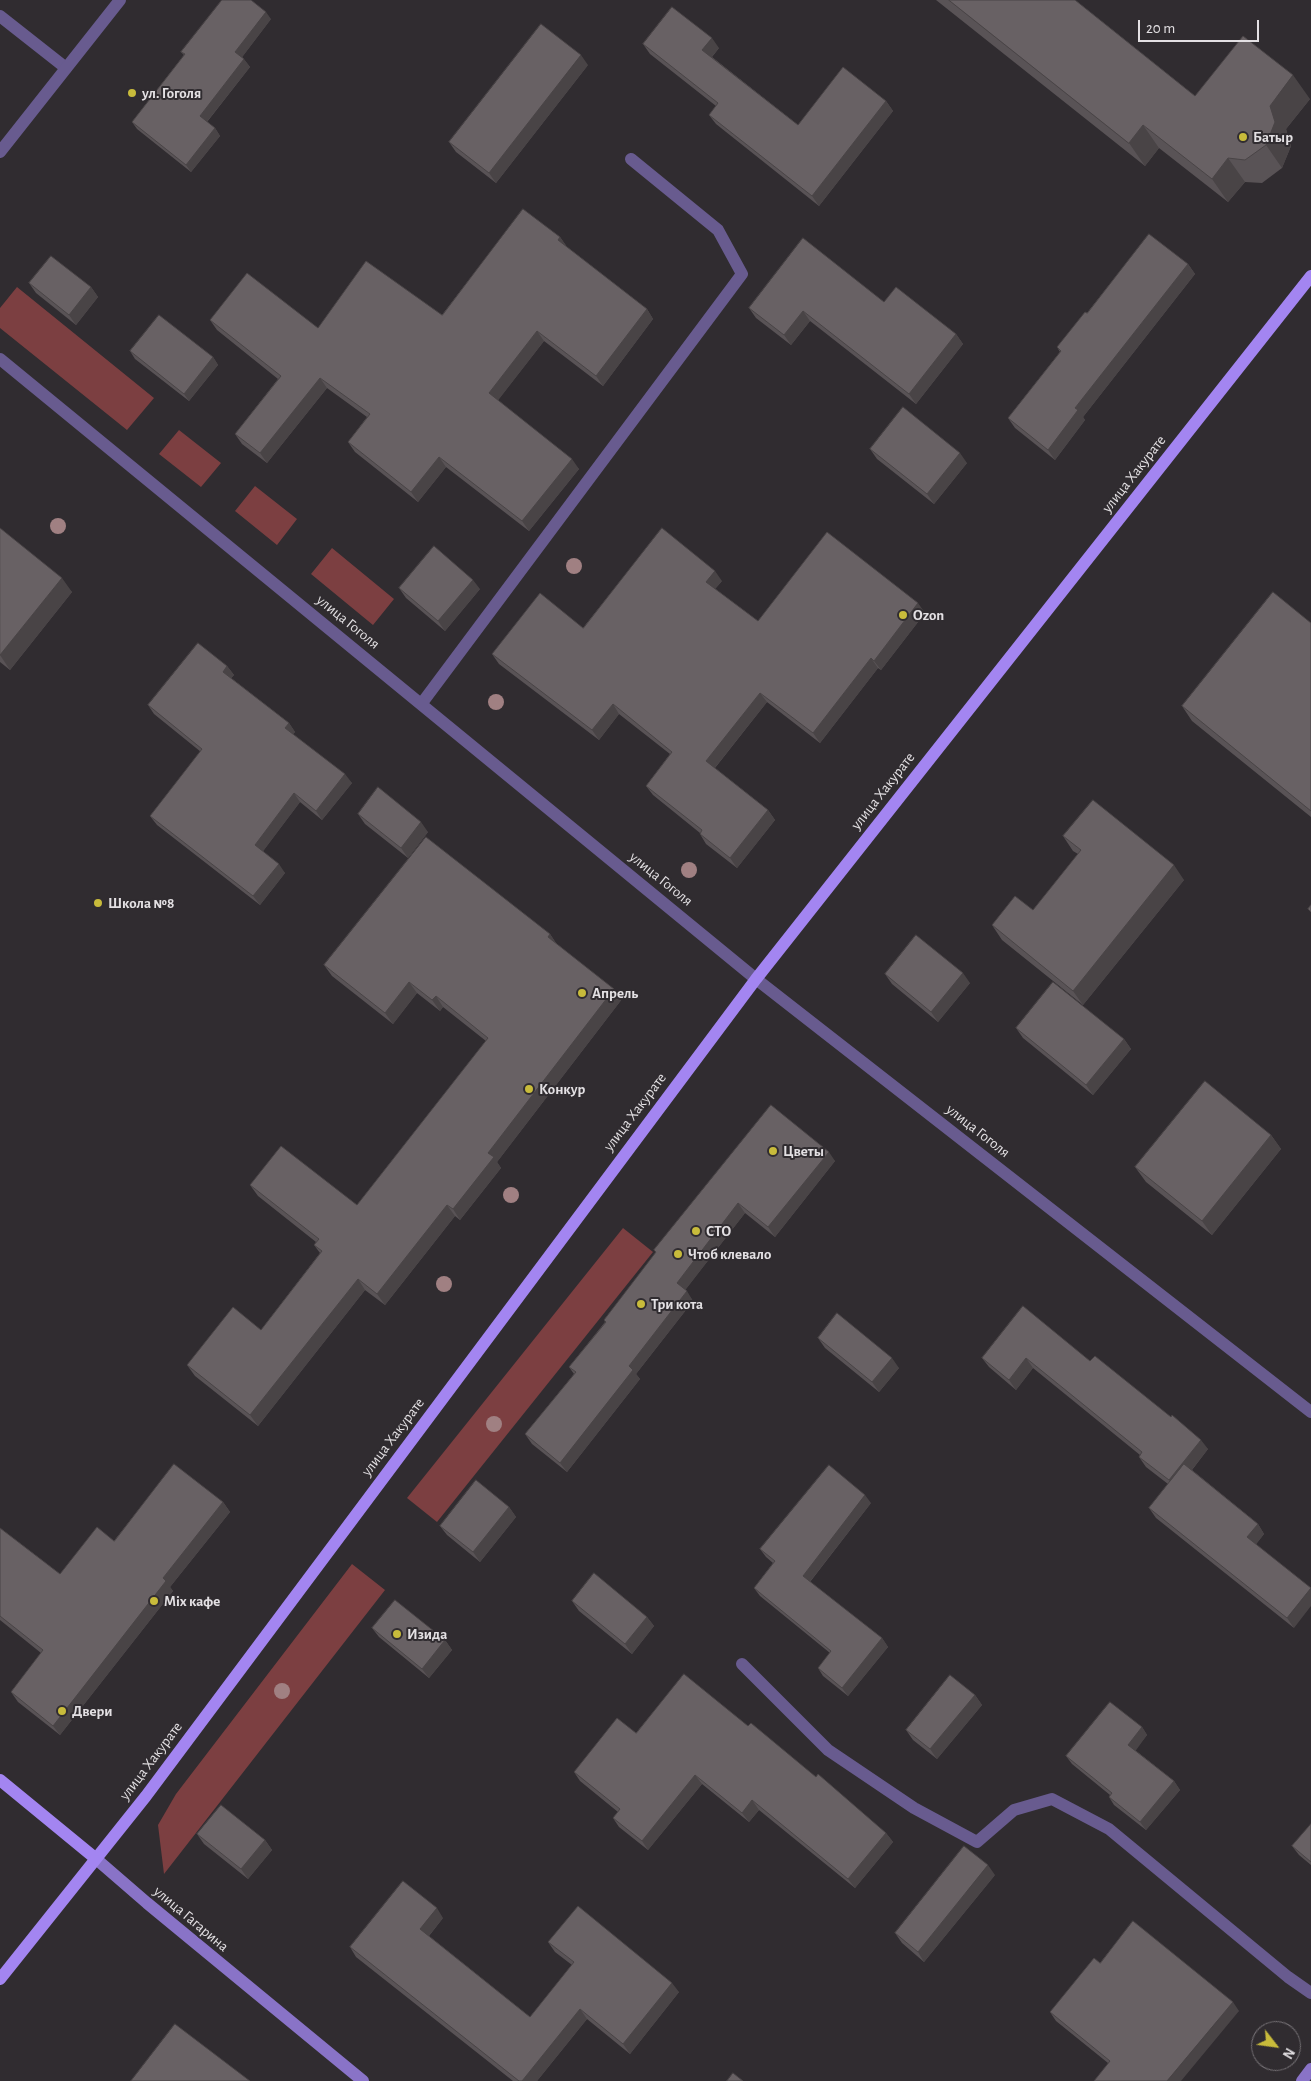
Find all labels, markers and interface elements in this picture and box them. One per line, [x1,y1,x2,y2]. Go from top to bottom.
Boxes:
scale bar [1141,10,1262,42]
text: 20 m [1146,21,1175,36]
place label: ул. Гоголя [142,84,201,102]
marker: ул. Гоголя [126,87,138,99]
place label: Батыр [1253,128,1293,146]
marker: Батыр [1237,131,1249,143]
street label: улица Хакурате [1098,432,1170,516]
street label: улица Гоголя [313,591,383,653]
place label: Ozon [913,606,944,624]
marker: Ozon [897,609,909,621]
street label: улица Хакурате [847,749,919,833]
street label: улица Гоголя [626,848,696,910]
place label: Школа №8 [108,894,174,912]
marker: Школа №8 [92,897,104,909]
place label: Апрель [592,984,638,1002]
marker: Апрель [576,987,588,999]
street label: улица Хакурате [600,1069,670,1155]
place label: Конкур [539,1080,585,1098]
marker: Конкур [523,1083,535,1095]
street label: улица Гоголя [942,1100,1014,1162]
place label: Цветы [783,1142,824,1160]
marker: Цветы [767,1145,779,1157]
place label: СТО [706,1222,731,1240]
marker: СТО [690,1225,702,1237]
place label: Чтоб клевало [688,1245,771,1263]
marker: Чтоб клевало [672,1248,684,1260]
place label: Три кота [651,1295,703,1313]
marker: Три кота [635,1298,647,1310]
street label: улица Хакурате [358,1394,428,1480]
place label: Mix кафе [164,1592,220,1610]
marker: Mix кафе [148,1595,160,1607]
place label: Изида [407,1625,447,1643]
marker: Изида [391,1628,403,1640]
place label: Двери [72,1702,113,1720]
marker: Двери [56,1705,68,1717]
street label: улица Хакурате [116,1718,186,1804]
street label: улица Гагарина [150,1882,232,1956]
north arrow [1251,2021,1301,2071]
text: N [1280,2045,1297,2061]

